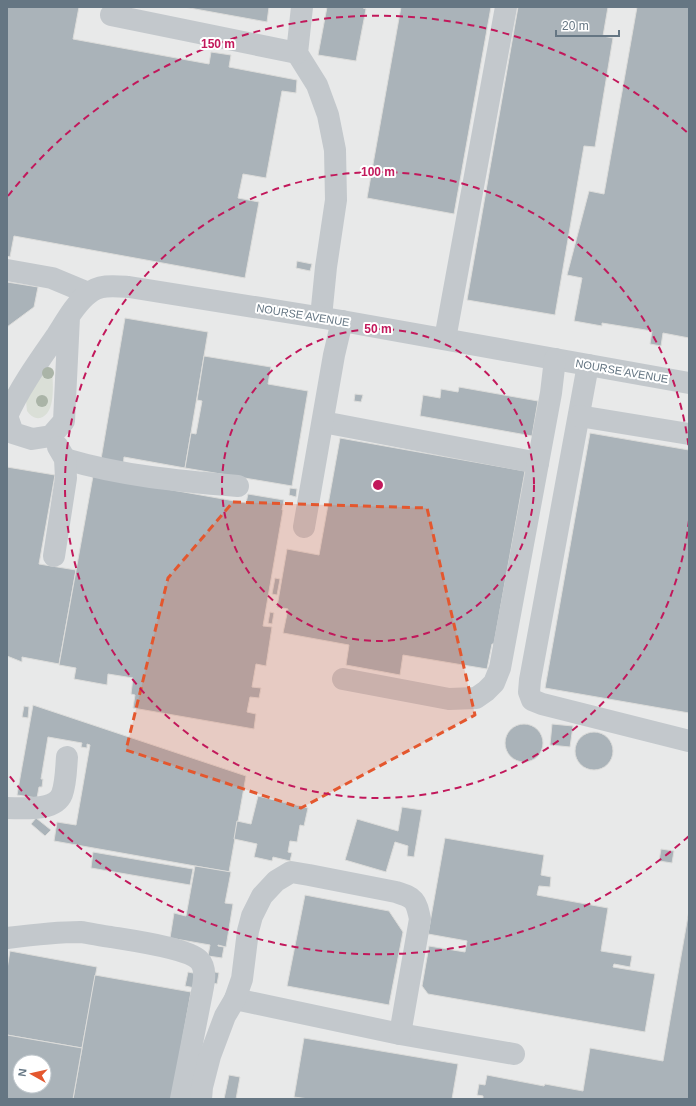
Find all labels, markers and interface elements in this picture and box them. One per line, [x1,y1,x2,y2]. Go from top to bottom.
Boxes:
scale bar [556,12,619,38]
text: 20 m [562,19,589,33]
text: 150 m [201,37,235,51]
text: 100 m [361,165,395,179]
street label: NOURSE AVENUE [256,302,350,328]
text: 50 m [364,322,392,336]
street label: NOURSE AVENUE [575,357,669,385]
centre of rings [371,478,385,492]
north arrow [12,1054,52,1094]
text: N [16,1068,29,1077]

